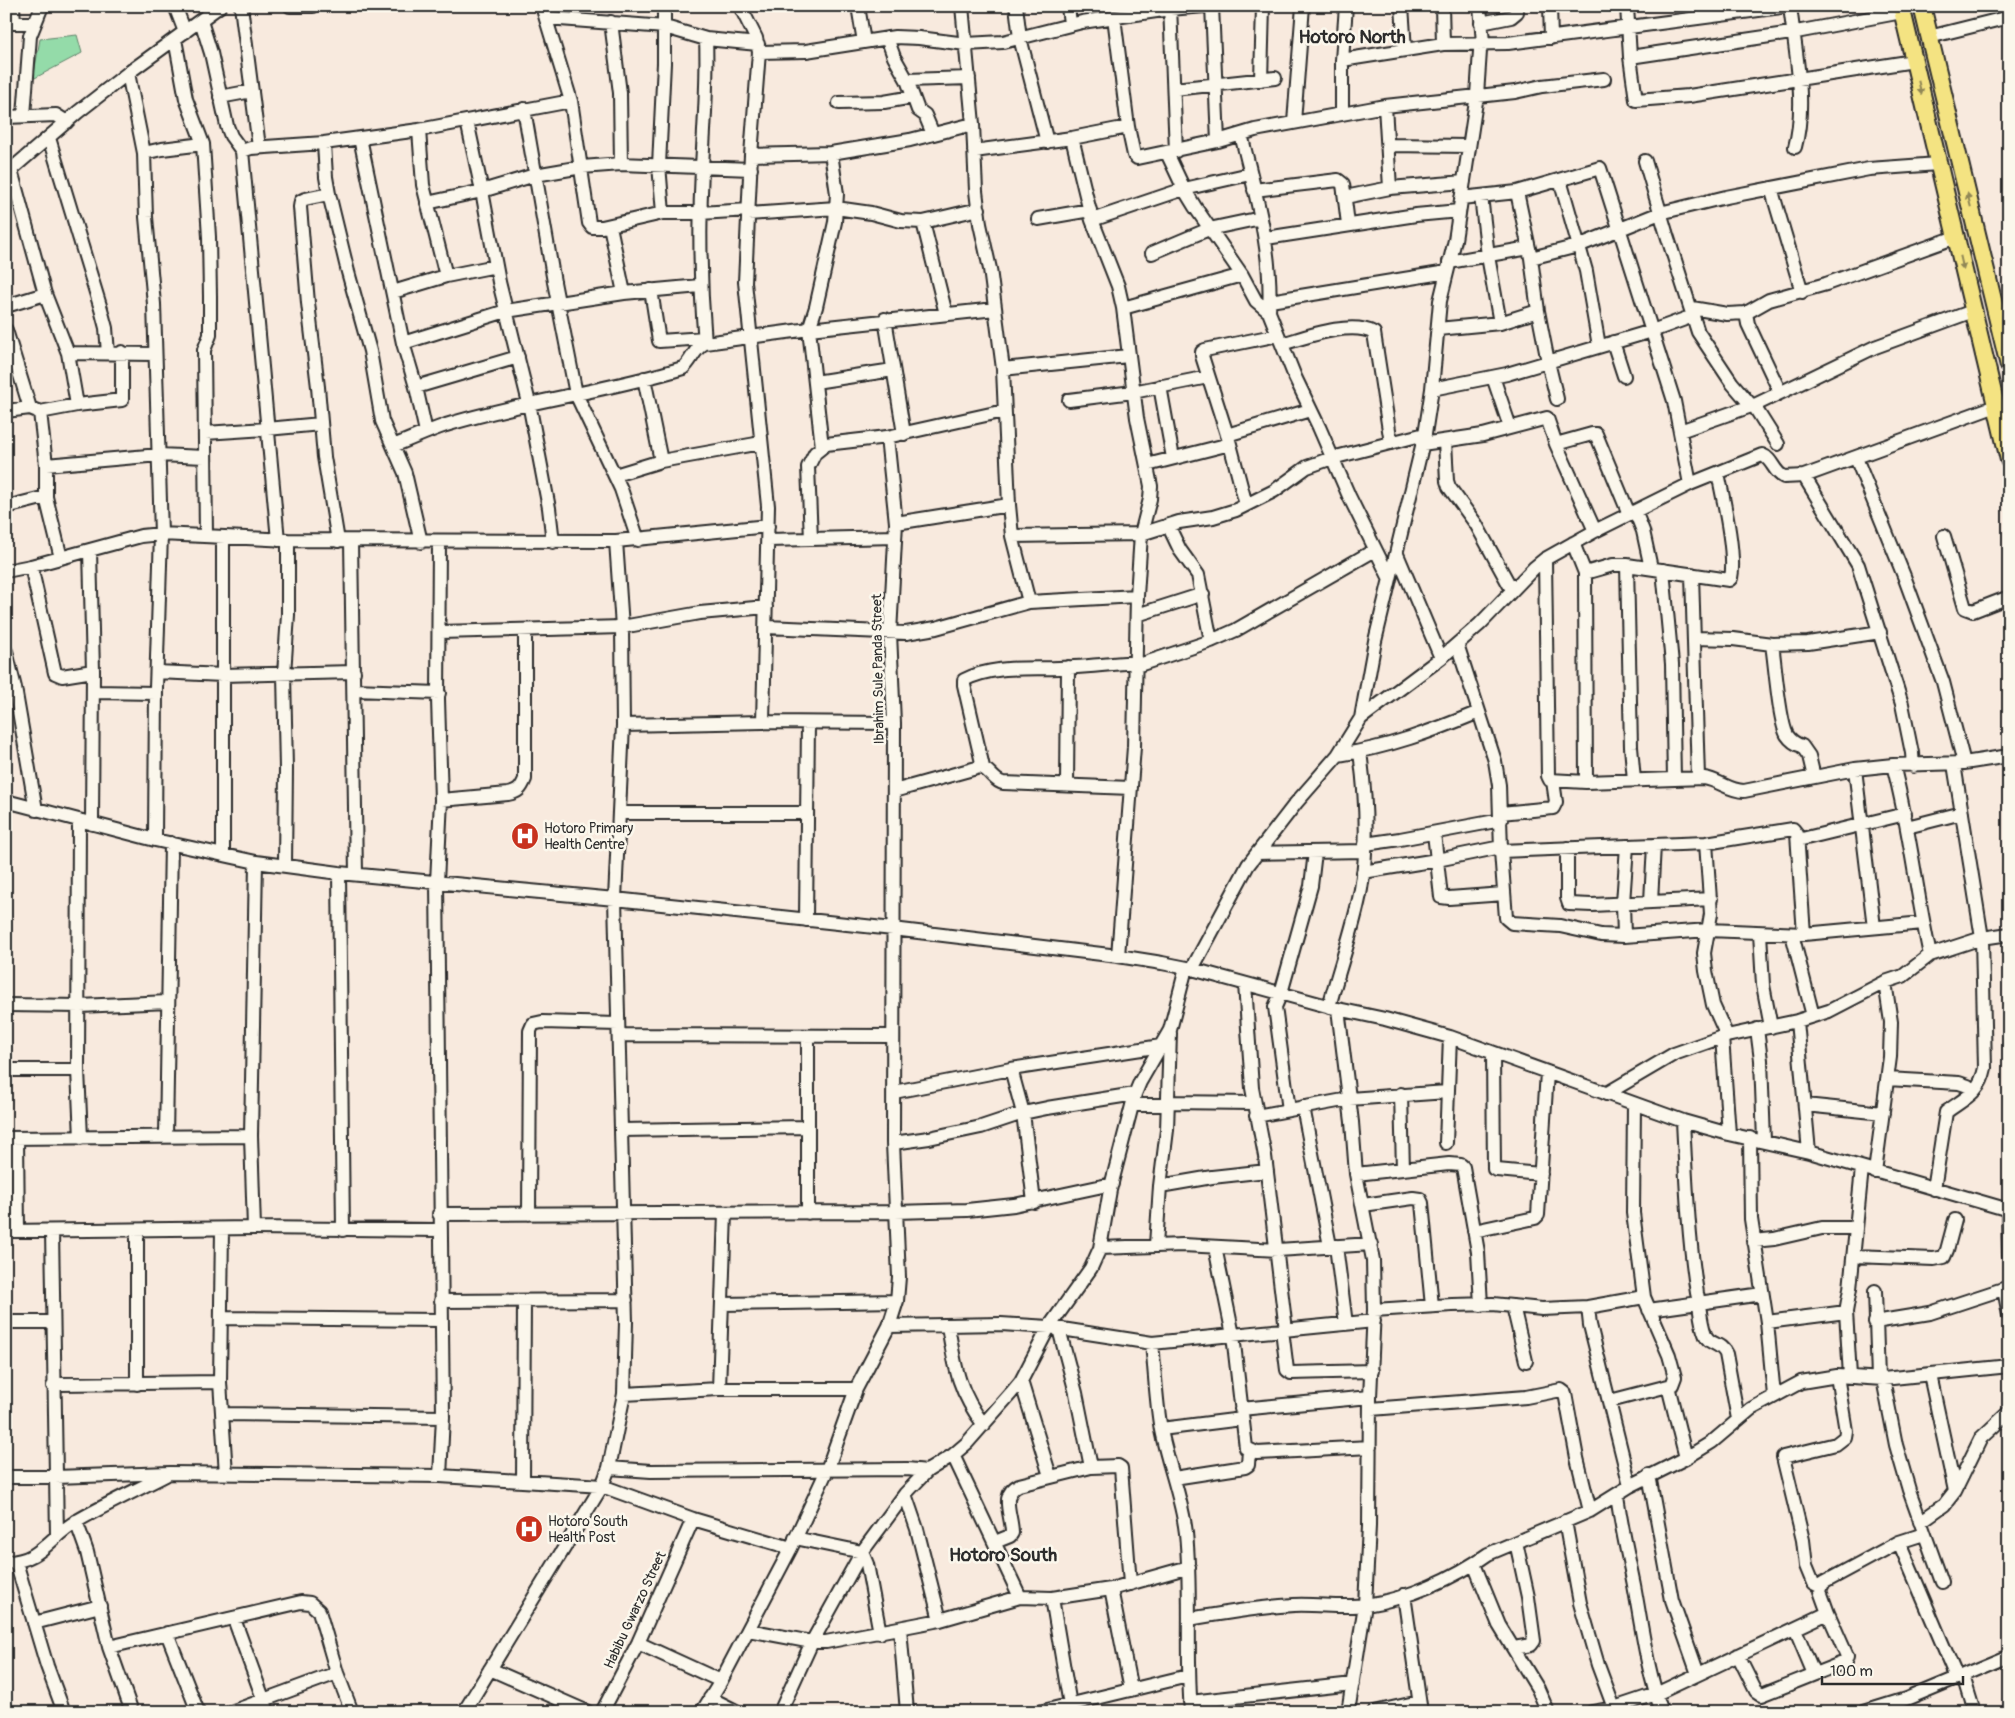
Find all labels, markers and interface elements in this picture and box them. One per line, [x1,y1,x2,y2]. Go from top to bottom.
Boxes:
district label: Hotoro North [1298,25,1406,49]
one-way arrow [1916,80,1924,95]
one-way arrow [1964,192,1972,207]
one-way arrow [1958,255,1966,270]
street label: Ibrahim Sule Panda Street [868,593,888,744]
place label: Hotoro Primary Health Centre [544,820,633,853]
hospital icon: Hotoro Primary Health Centre [510,821,540,851]
place label: Hotoro South Health Post [548,1513,628,1546]
hospital icon: Hotoro South Health Post [514,1514,544,1544]
district label: Hotoro South [949,1543,1057,1567]
street label: Habibu Gwarzo Street [600,1548,670,1671]
scale bar [1822,1653,1964,1685]
text: 100 m [1830,1662,1873,1681]

